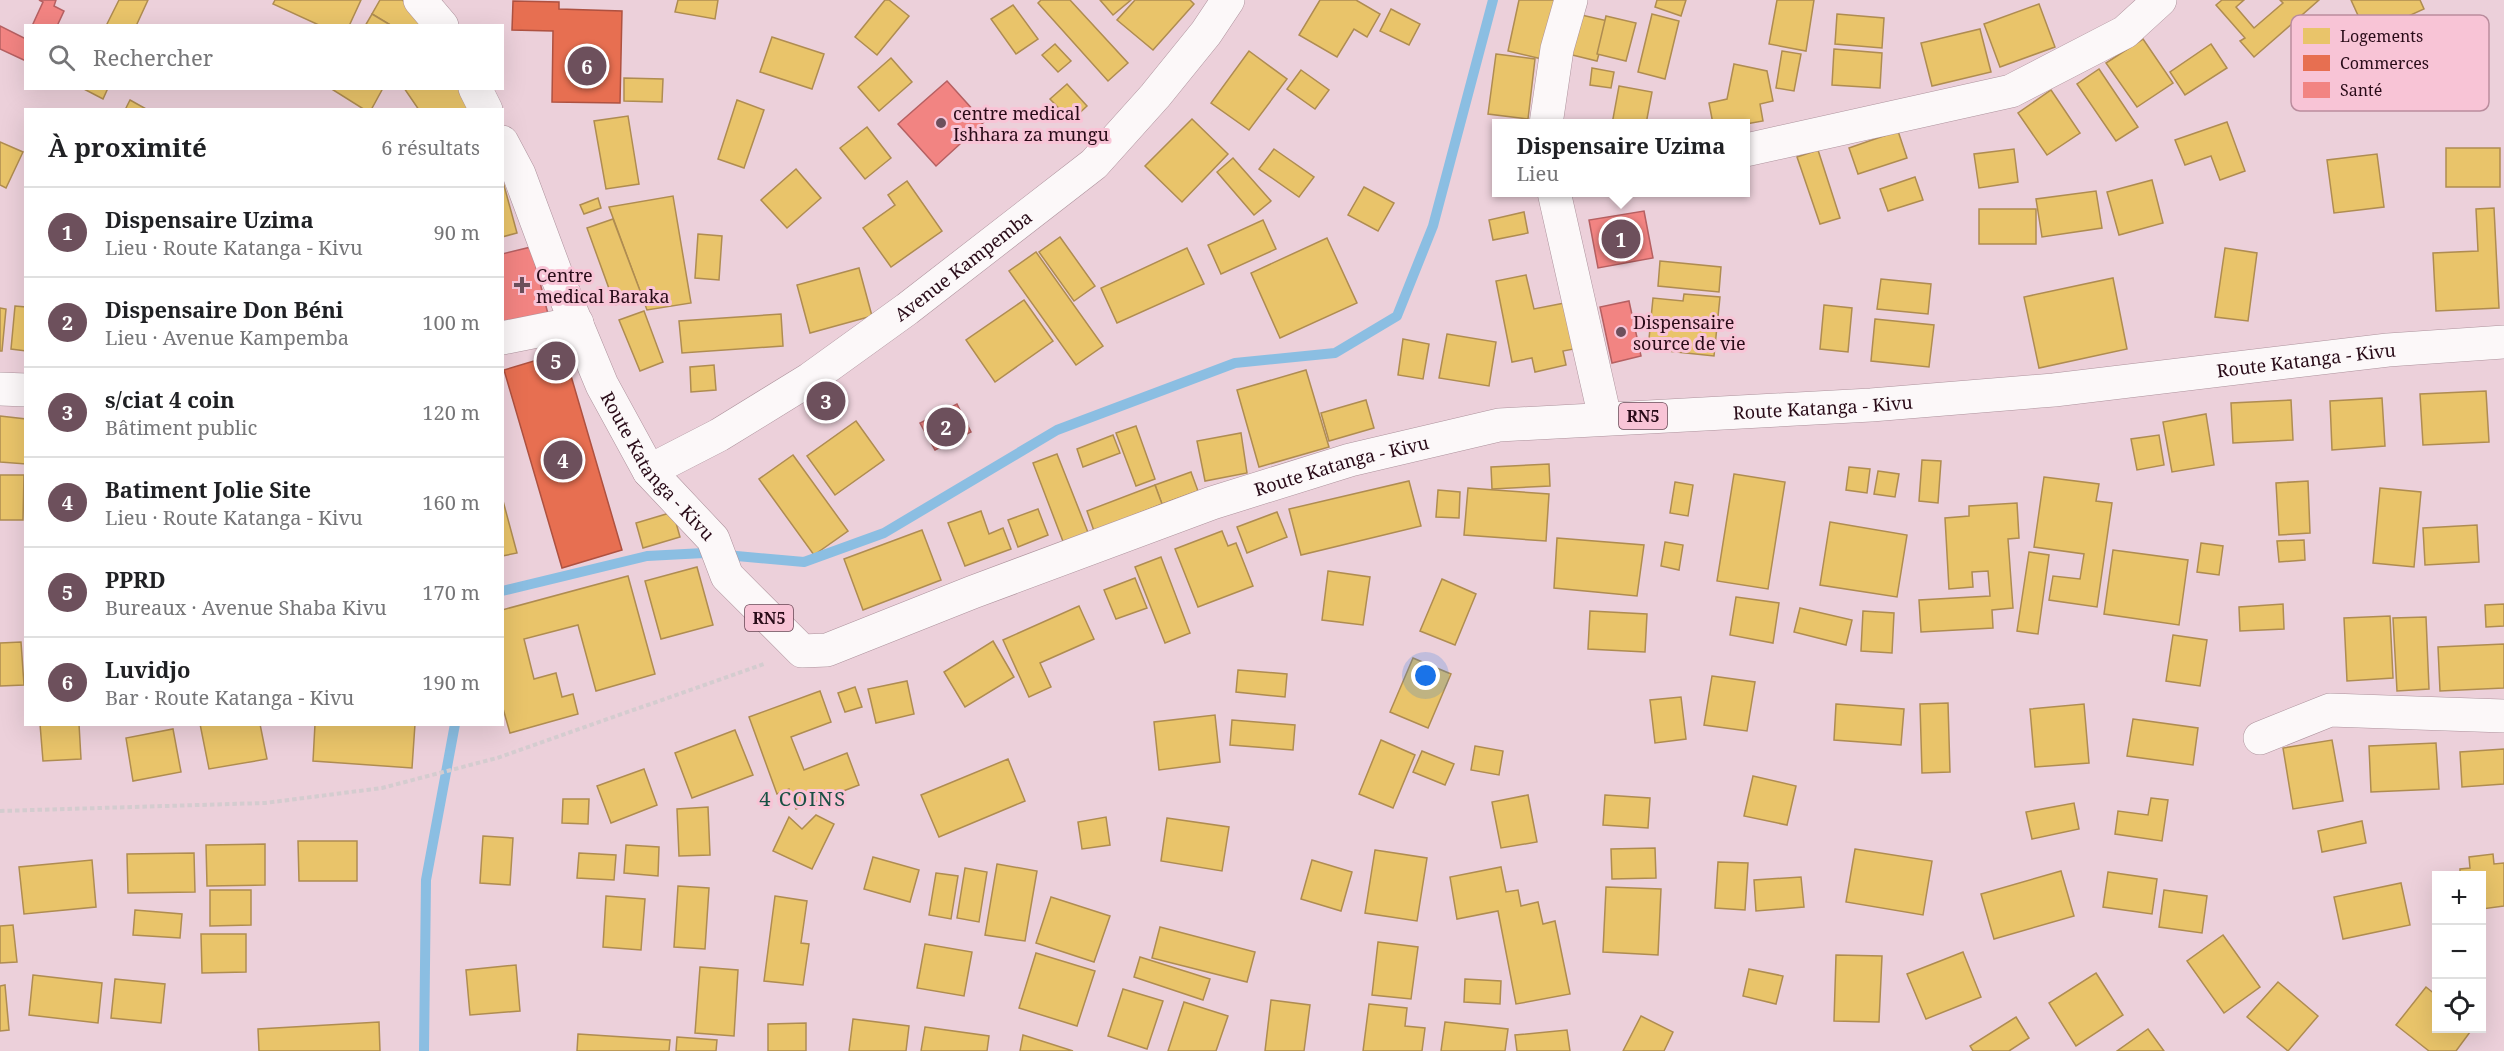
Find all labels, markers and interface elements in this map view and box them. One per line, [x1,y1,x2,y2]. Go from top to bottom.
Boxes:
legend [2291,15,2489,111]
search box [24,24,504,90]
text: Logements [2340,25,2423,47]
icon: search [45,41,78,74]
text: Rechercher [93,42,213,72]
pin: 6 [568,44,606,88]
text: Commerces [2340,52,2429,74]
text: Santé [2340,79,2382,101]
place label: centre medical Ishhara za mungu [953,101,1109,146]
marker: centre medical Ishhara za mungu [934,116,948,130]
popup [1492,119,1750,197]
text: À proximité [48,129,207,165]
text: Dispensaire Uzima [1517,130,1725,160]
text: 6 résultats [381,134,480,161]
text: Lieu [1517,160,1559,187]
text: Dispensaire Uzima [105,204,314,234]
street label: Avenue Kampemba [889,205,1037,326]
pin: 1 [1602,216,1640,262]
text: 1 [62,219,73,246]
text: 90 m [434,219,480,246]
text: Lieu · Route Katanga - Kivu [105,234,363,261]
place label: Centre medical Baraka [536,263,670,308]
marker: Centre medical Baraka [513,276,531,294]
text: Dispensaire Don Béni [105,294,344,324]
text: 2 [62,309,73,336]
text: 100 m [422,309,480,336]
place label: Dispensaire source de vie [1633,310,1746,355]
text: Lieu · Avenue Kampemba [105,324,349,351]
marker: Dispensaire source de vie [1614,325,1628,339]
street label: Route Katanga - Kivu [2215,337,2397,382]
pin: 5 [536,338,576,384]
pin: 3 [806,378,846,424]
text: s/ciat 4 coin [105,384,235,414]
street label: Route Katanga - Kivu [596,387,721,546]
street label: Route Katanga - Kivu [1732,390,1914,424]
text: 3 [62,399,73,426]
text: 120 m [422,399,480,426]
road number: RN5 [1619,403,1667,429]
pin: 2 [926,404,966,450]
text: Bâtiment public [105,414,257,441]
street label: Route Katanga - Kivu [1251,430,1432,501]
pin: 4 [544,438,582,482]
text: Batiment Jolie Site [105,474,311,504]
text: 4 [62,489,73,516]
text: 160 m [422,489,480,516]
text: Lieu · Route Katanga - Kivu [105,504,363,531]
text: PPRD [105,564,166,594]
text: 5 [62,579,73,606]
text: 170 m [422,579,480,606]
text: Bureaux · Avenue Shaba Kivu [105,594,387,621]
road number: RN5 [745,605,793,631]
text: Luvidjo [105,654,191,684]
your location [1411,661,1440,690]
text: 6 [62,669,73,696]
text: 190 m [422,669,480,696]
text: Bar · Route Katanga - Kivu [105,684,354,711]
district label: 4 COINS [759,785,847,812]
map controls [2432,871,2486,1033]
button: + [2432,871,2486,925]
button: − [2432,925,2486,979]
button: locate [2432,979,2486,1033]

